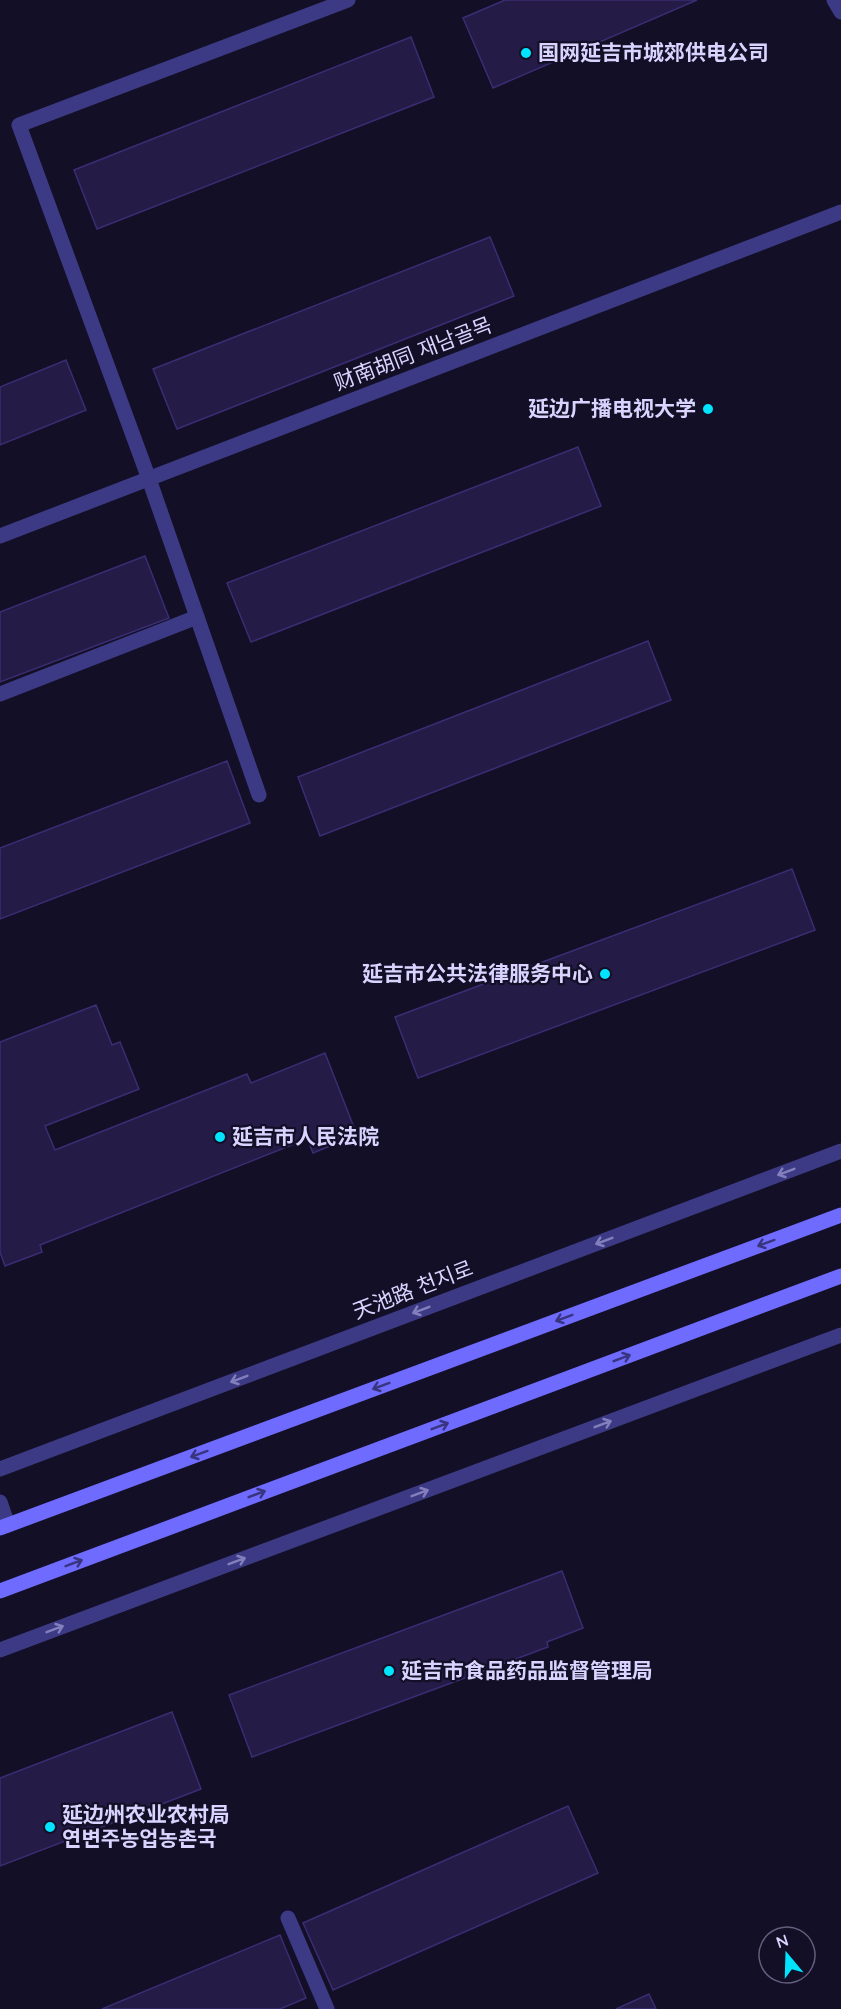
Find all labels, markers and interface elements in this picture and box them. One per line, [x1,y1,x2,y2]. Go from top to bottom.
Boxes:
place label: 国网延吉市城郊供电公司 [538,39,769,65]
marker: 国网延吉市城郊供电公司 [519,46,533,60]
street label: 财南胡同 재남골목 [330,311,495,395]
place label: 延边广播电视大学 [528,395,696,421]
marker: 延边广播电视大学 [701,402,715,416]
place label: 延吉市公共法律服务中心 [362,960,593,986]
marker: 延吉市公共法律服务中心 [598,967,612,981]
place label: 延吉市人民法院 [232,1123,379,1149]
marker: 延吉市人民法院 [213,1130,227,1144]
one-way arrow [777,1167,796,1178]
one-way arrow [595,1236,614,1247]
one-way arrow [758,1238,776,1249]
street label: 天池路 천지로 [349,1254,476,1324]
one-way arrow [413,1305,431,1316]
one-way arrow [555,1313,574,1324]
one-way arrow [613,1351,631,1362]
one-way arrow [230,1374,249,1385]
one-way arrow [372,1381,391,1392]
one-way arrow [593,1418,612,1429]
one-way arrow [430,1420,449,1431]
one-way arrow [190,1449,208,1460]
one-way arrow [410,1486,429,1497]
one-way arrow [247,1488,266,1499]
one-way arrow [228,1555,246,1566]
one-way arrow [65,1556,83,1567]
one-way arrow [45,1623,64,1634]
place label: 延吉市食品药品监督管理局 [401,1657,653,1683]
marker: 延吉市食品药品监督管理局 [382,1664,396,1678]
place label: 延边州农业农村局 연변주농업농촌국 [62,1801,230,1851]
marker: 延边州农业农村局 연변주농업농촌국 [43,1820,57,1834]
north arrow [757,1925,817,1985]
text: N [773,1929,791,1952]

